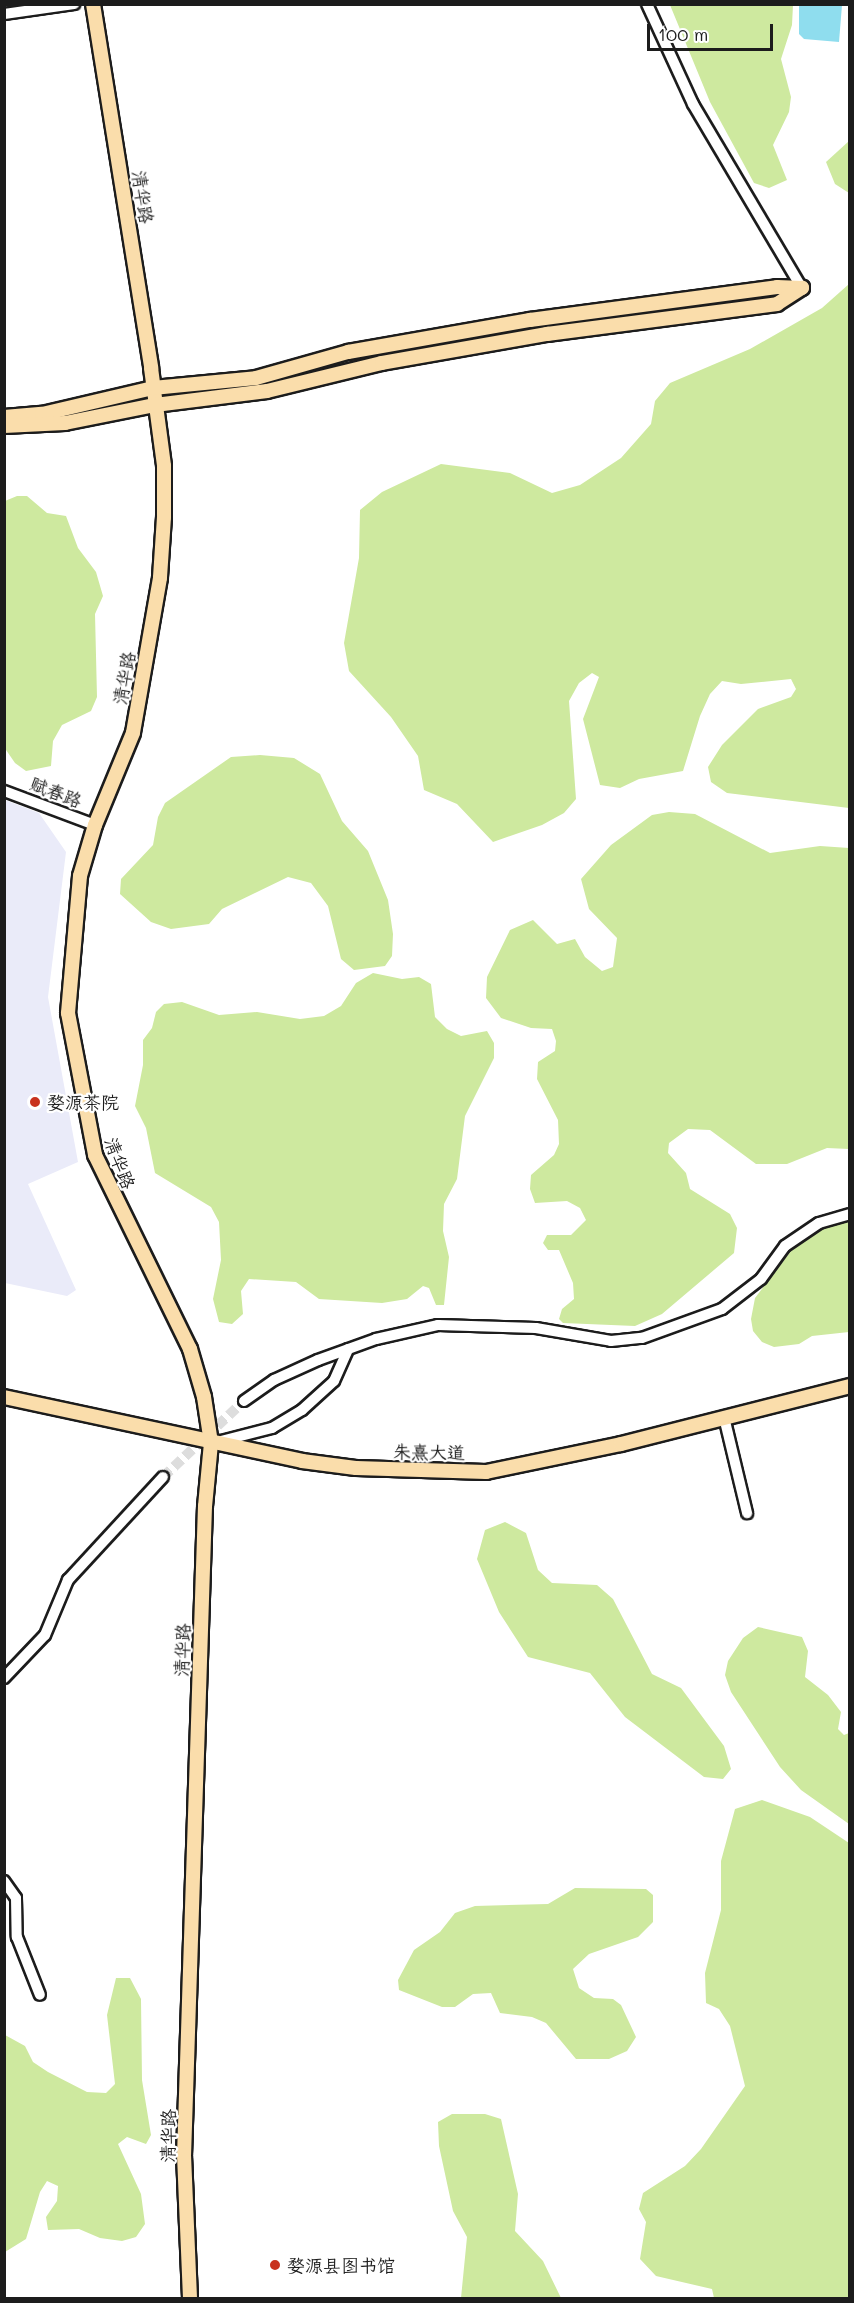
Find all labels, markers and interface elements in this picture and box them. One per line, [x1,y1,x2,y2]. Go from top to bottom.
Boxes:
scale bar [650,12,776,50]
text: 100 m [658,22,708,46]
street label: 清华路 [128,169,158,225]
street label: 清华路 [109,650,139,706]
street label: 赋春路 [27,772,85,812]
place label: 婺源茶院 [47,1091,119,1113]
marker: 婺源茶院 [28,1095,42,1109]
street label: 清华路 [100,1134,140,1192]
street label: 朱熹大道 [393,1441,465,1463]
street label: 清华路 [170,1623,194,1677]
street label: 清华路 [157,2109,179,2163]
place label: 婺源县图书馆 [287,2254,395,2276]
marker: 婺源县图书馆 [268,2258,282,2272]

